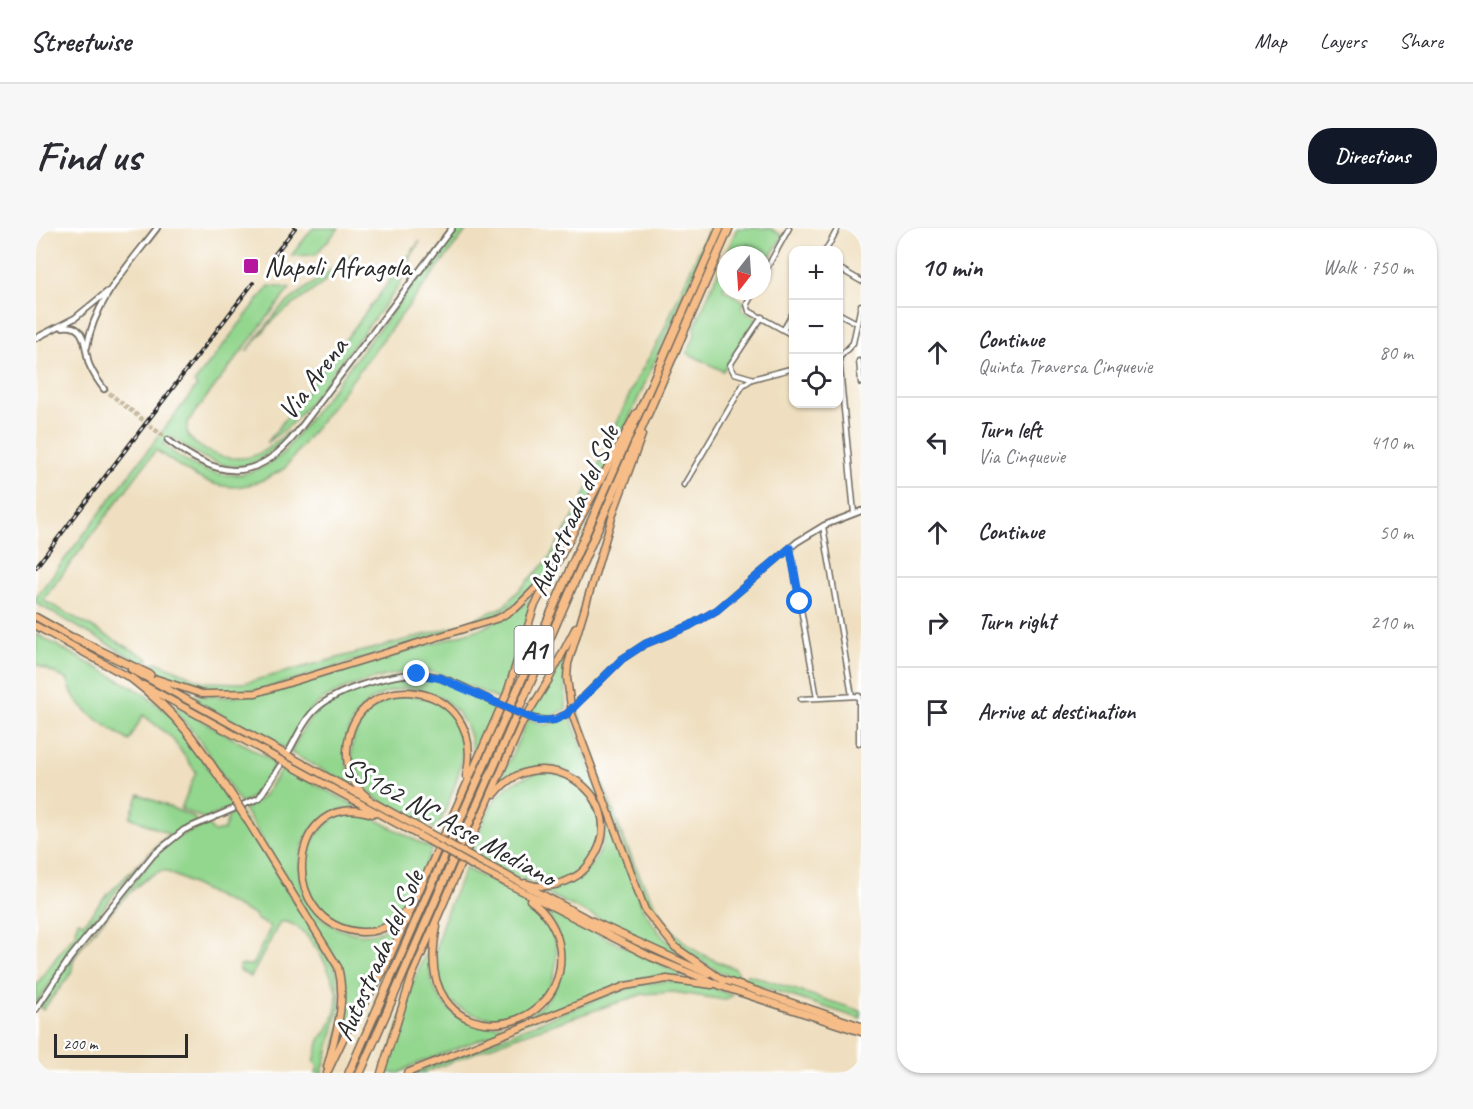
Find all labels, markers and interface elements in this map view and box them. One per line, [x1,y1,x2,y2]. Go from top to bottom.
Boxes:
text: Streetwise [30,24,131,59]
text: Map [1254,28,1287,54]
text: Layers [1320,28,1366,54]
text: Share [1399,28,1443,54]
button: Directions [1308,128,1437,184]
text: Find us [36,130,141,183]
north arrow [717,246,771,300]
map controls [789,246,843,408]
button: + [789,246,843,300]
place label: Napoli Afragola [264,249,413,284]
text: 10 min [921,251,983,284]
text: Walk · 750 m [1323,255,1413,280]
marker: Napoli Afragola [242,257,260,275]
button: − [789,300,843,354]
text: Continue [978,326,1044,354]
street label: Via Arena [270,329,356,427]
icon: ahead [921,336,954,369]
text: 80 m [1379,340,1413,365]
button: locate [789,354,843,408]
text: Quinta Traversa Cinquevie [978,354,1152,379]
text: Turn left [978,416,1042,444]
street label: Autostrada del Sole [520,418,627,601]
icon: left [921,426,954,459]
text: 410 m [1370,430,1413,455]
text: Via Cinquevie [978,444,1065,469]
icon: ahead [921,516,954,549]
text: Continue [978,518,1044,546]
text: 50 m [1379,520,1413,545]
route start [786,588,812,614]
icon: right [921,606,954,639]
text: Turn right [978,608,1055,636]
text: 210 m [1370,610,1413,635]
road number: A1 [514,626,554,674]
route end [403,660,429,686]
icon: arrive [921,696,954,729]
text: Arrive at destination [978,698,1135,726]
street label: SS162 NC Asse Mediano [337,748,565,896]
street label: Autostrada del Sole [325,863,432,1046]
scale bar [54,1031,188,1058]
text: 200 m [63,1034,97,1054]

